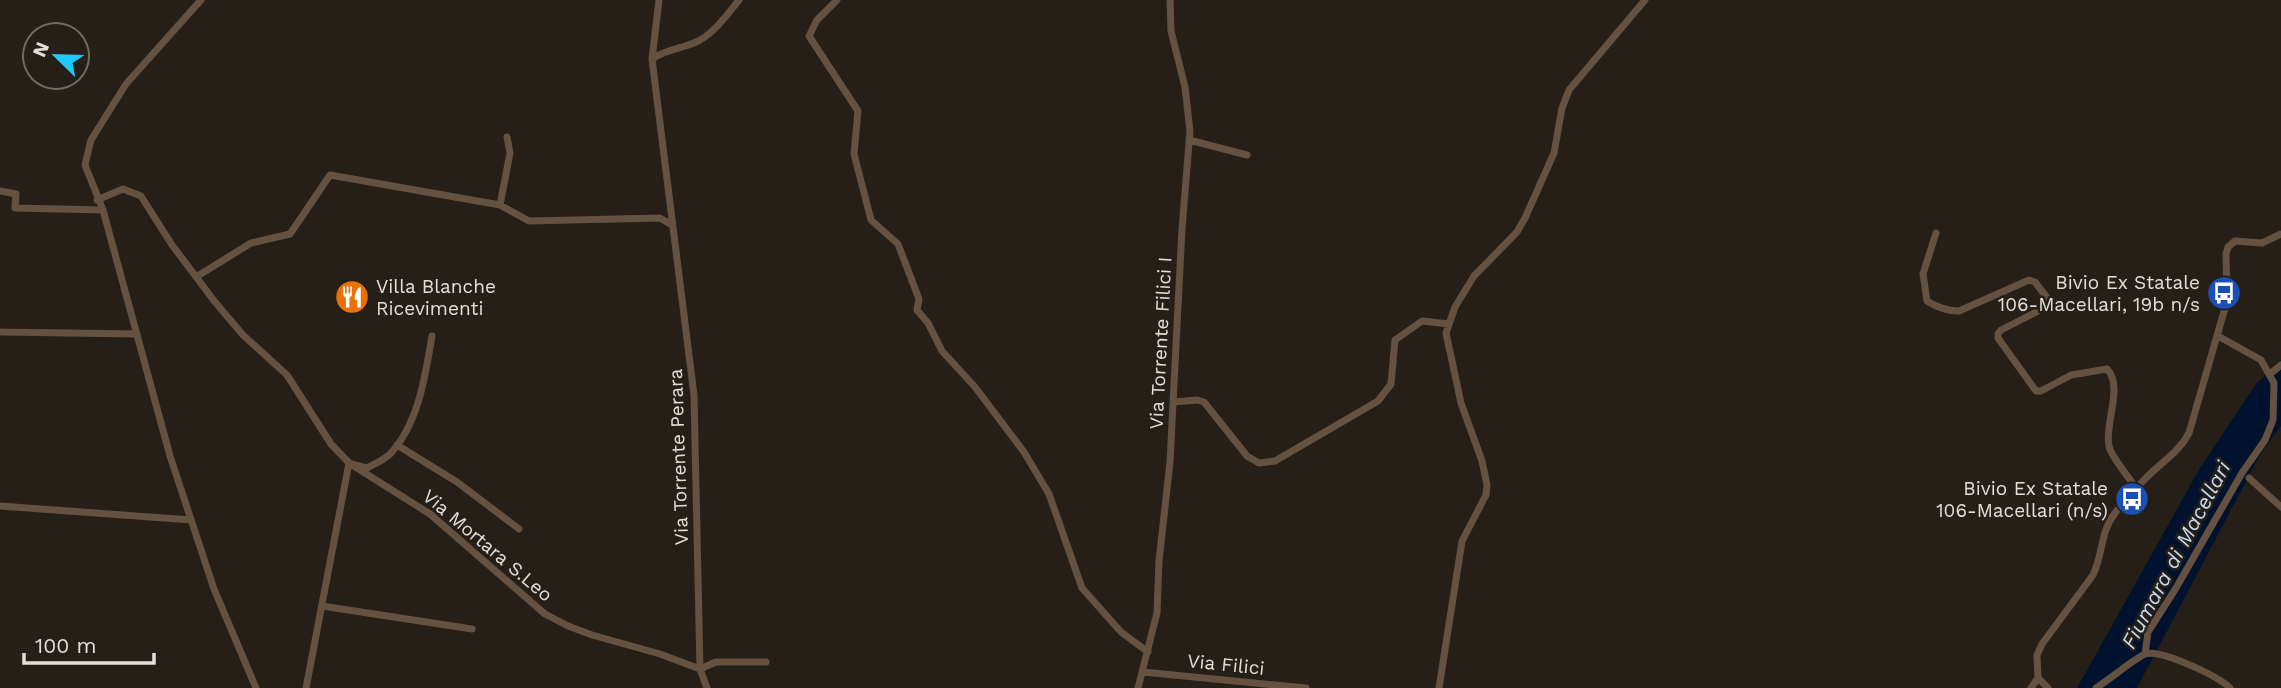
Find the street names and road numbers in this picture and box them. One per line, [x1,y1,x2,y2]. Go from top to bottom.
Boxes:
street label: Via Torrente Filici I [1144,256,1177,430]
street label: Via Torrente Perara [664,368,693,546]
street label: Via Mortara S.Leo [418,484,557,606]
street label: Via Filici [1186,649,1266,680]

